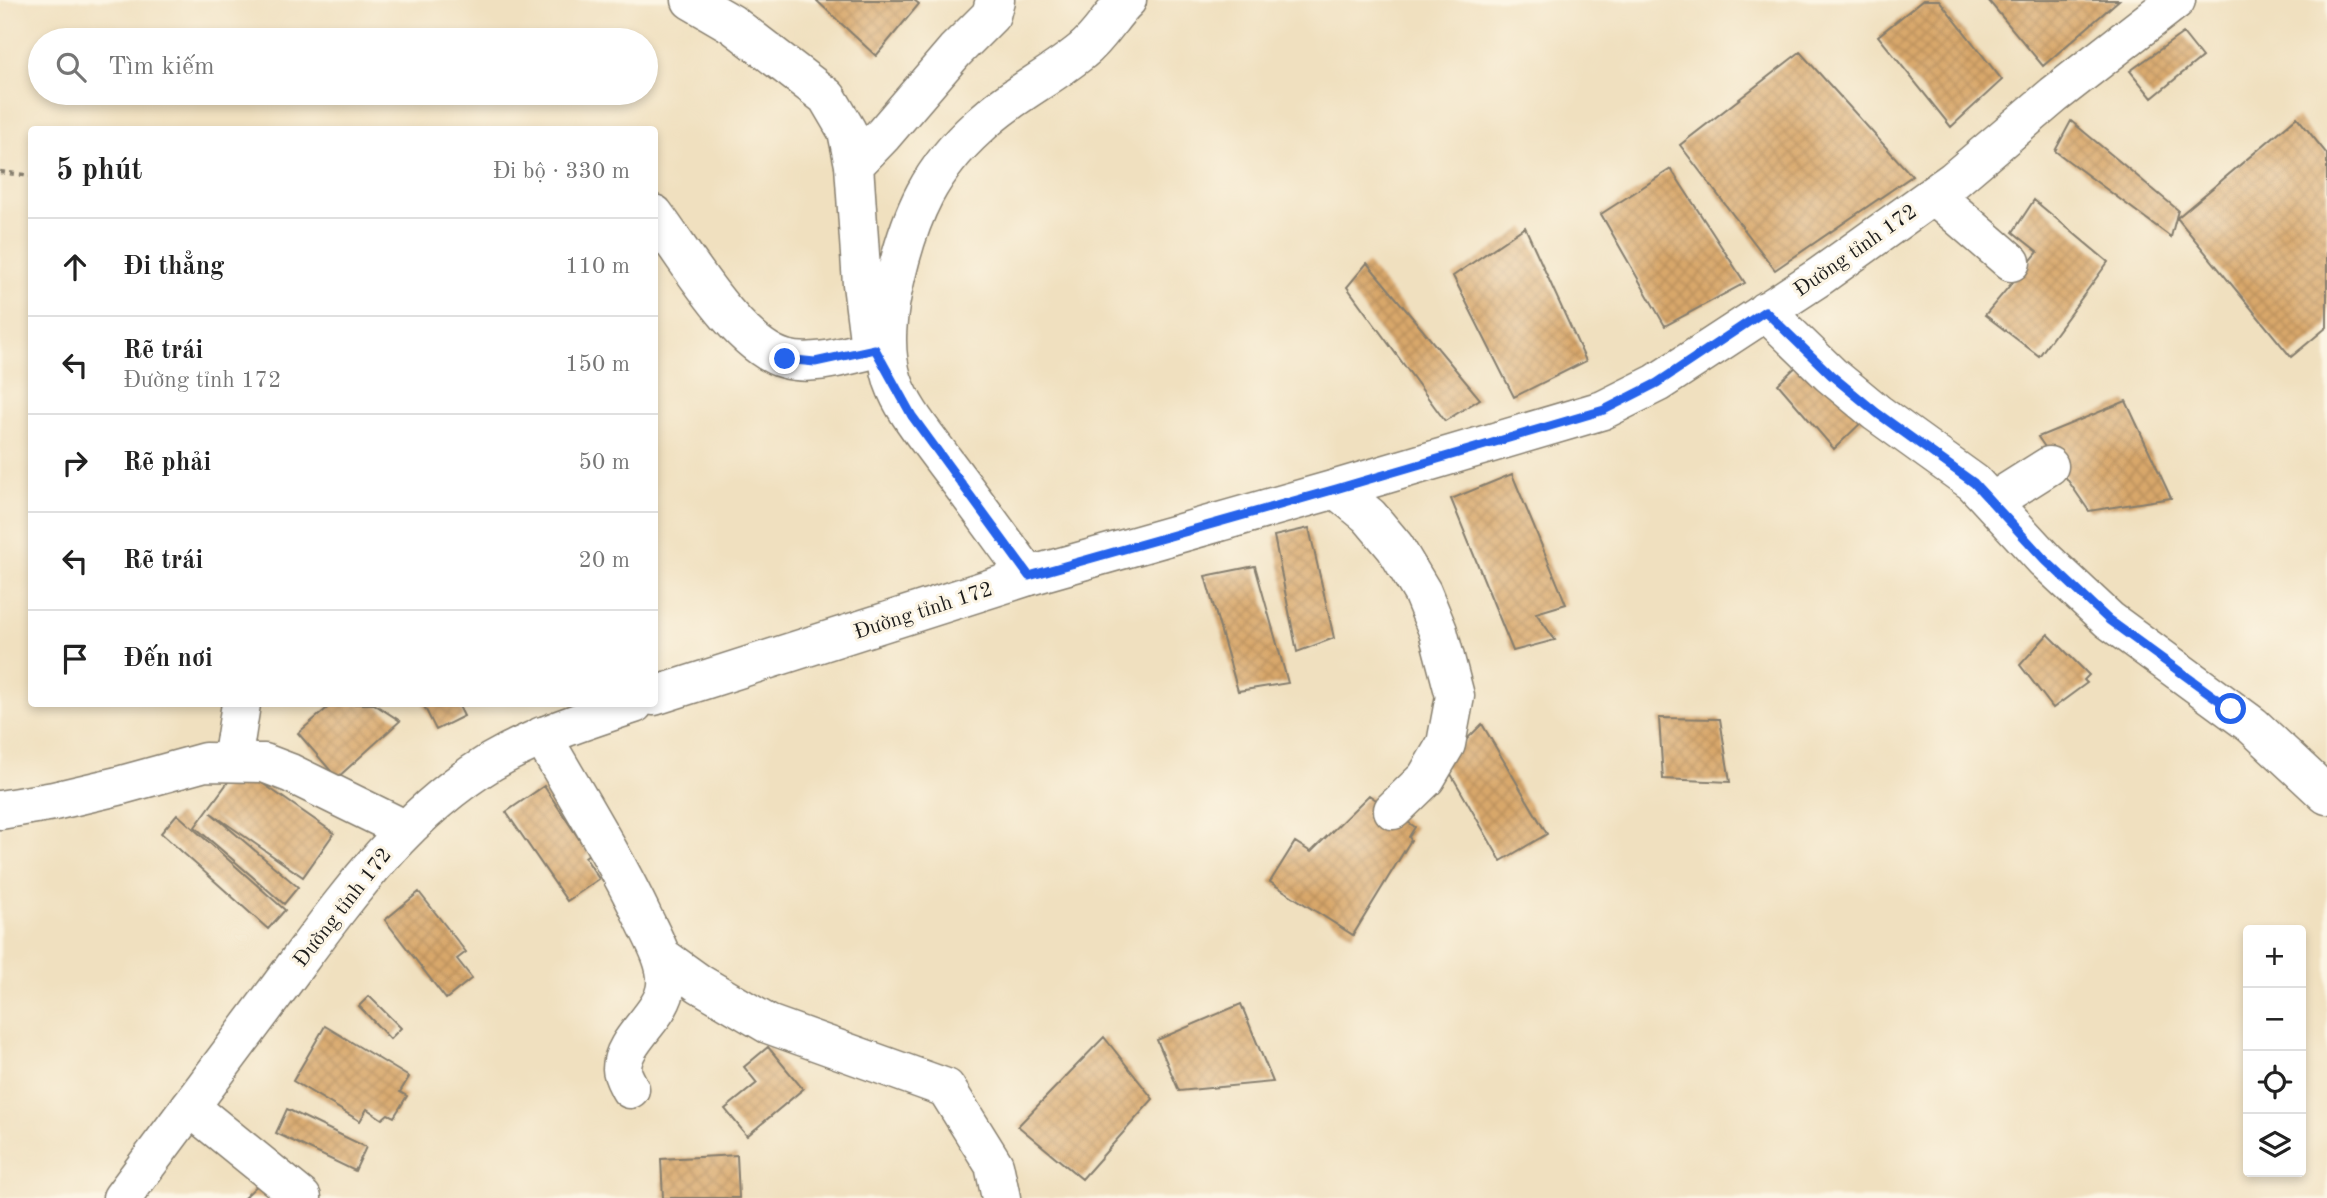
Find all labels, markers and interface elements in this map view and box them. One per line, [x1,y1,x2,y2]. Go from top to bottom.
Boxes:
search box [28,28,658,105]
icon: search [52,48,90,86]
text: Tìm kiếm [108,54,215,80]
text: 5 phút [56,156,142,186]
text: Đi bộ · 330 m [492,160,630,183]
street label: Đường tỉnh 172 [1791,201,1921,301]
icon: ahead [56,248,94,286]
text: Đi thẳng [123,254,225,280]
text: 110 m [565,255,630,278]
text: Rẽ trái [123,338,203,364]
route end [769,343,800,374]
icon: left [56,346,94,384]
text: 150 m [565,353,630,376]
text: Đường tỉnh 172 [123,369,281,392]
icon: right [56,444,94,482]
text: Rẽ phải [123,450,211,476]
text: 50 m [579,451,630,474]
icon: left [56,542,94,580]
text: Rẽ trái [123,548,203,574]
text: 20 m [579,549,630,572]
street label: Đường tỉnh 172 [851,579,995,644]
icon: arrive [56,640,94,678]
text: Đến nơi [123,646,213,672]
route start [2215,693,2246,724]
street label: Đường tỉnh 172 [290,845,396,971]
map controls [2243,925,2306,1177]
button: + [2243,925,2306,988]
button: − [2243,988,2306,1051]
button: locate [2243,1051,2306,1114]
button: layers [2243,1114,2306,1177]

